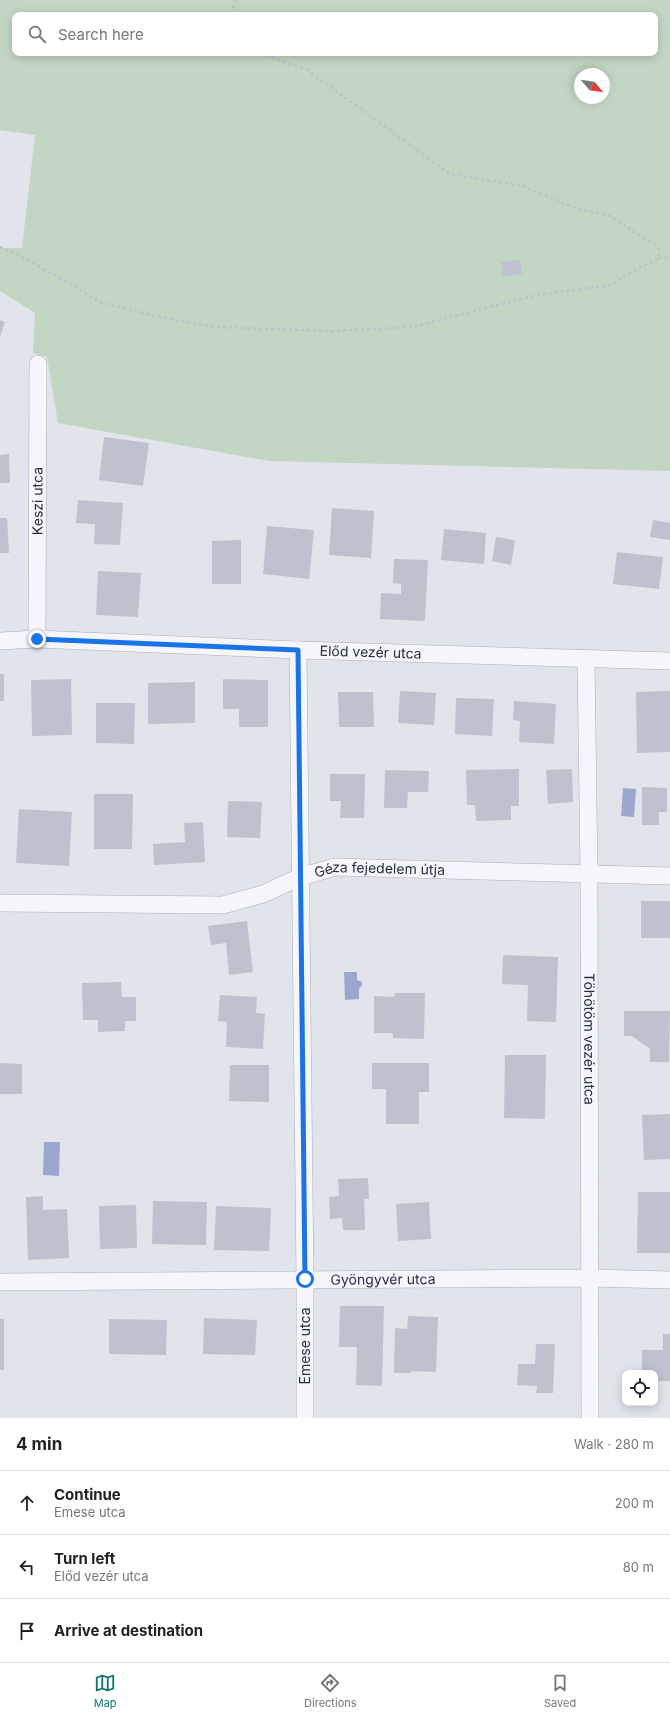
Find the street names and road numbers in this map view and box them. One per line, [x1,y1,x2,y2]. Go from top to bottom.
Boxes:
street label: Keszi utca [28,467,46,535]
street label: Előd vezér utca [319,642,422,662]
street label: Géza fejedelem útja [312,858,445,881]
street label: Töhötöm vezér utca [581,973,598,1105]
street label: Gyöngyvér utca [330,1270,436,1288]
street label: Emese utca [296,1307,313,1385]

